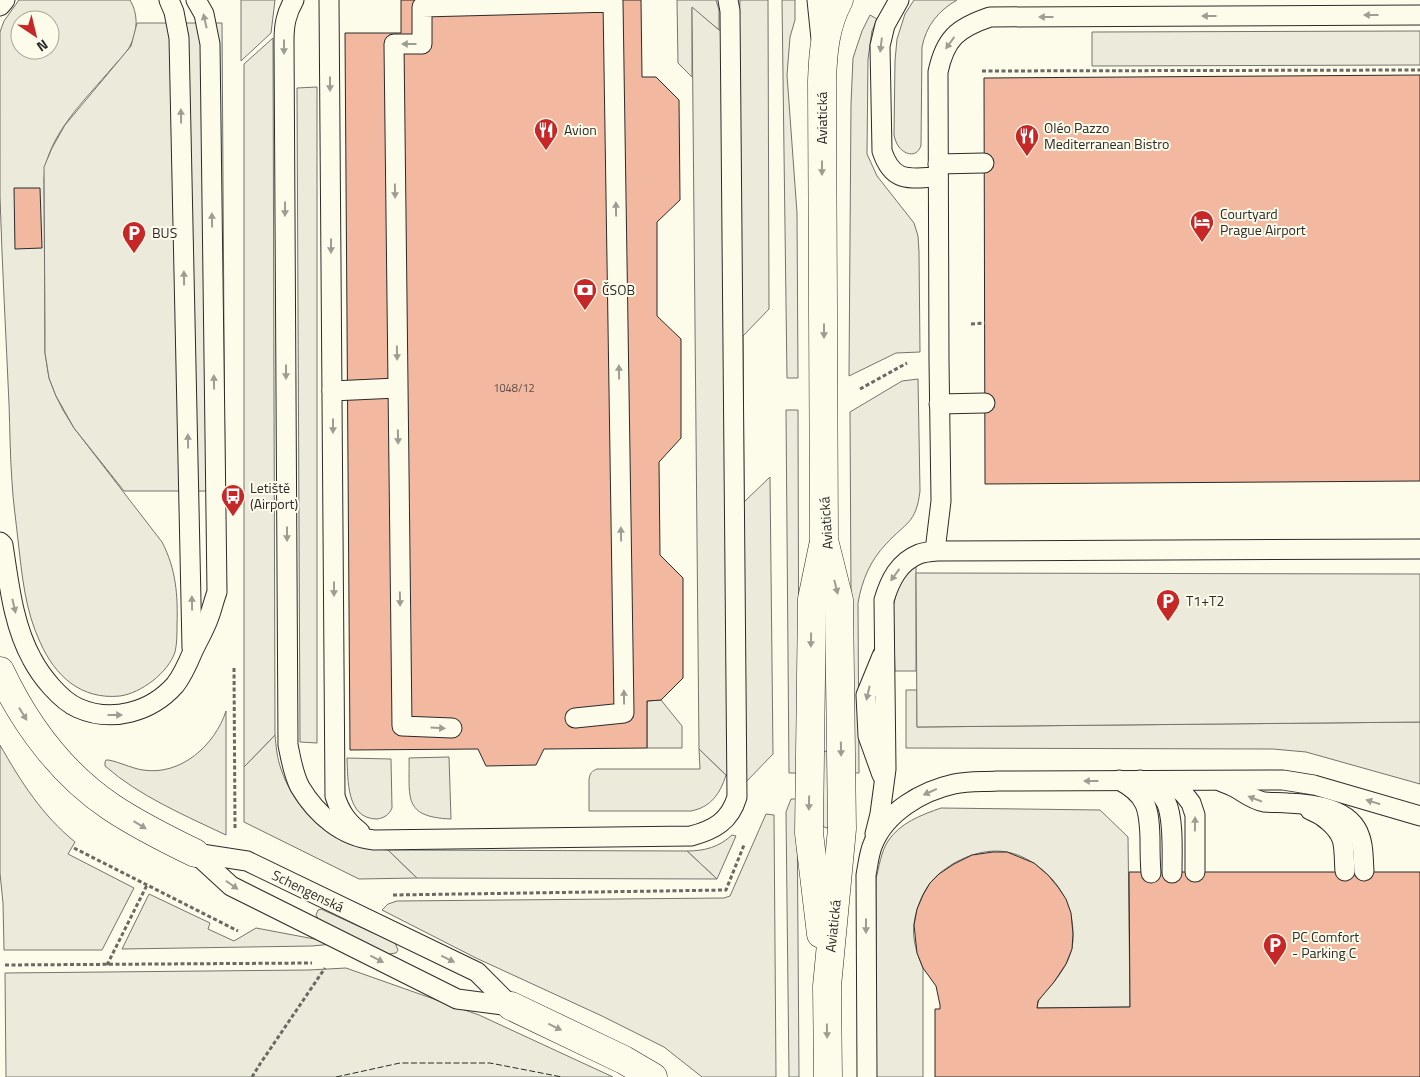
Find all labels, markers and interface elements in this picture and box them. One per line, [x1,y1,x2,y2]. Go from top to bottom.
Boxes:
north arrow [10,10,60,60]
one-way arrow [1363,11,1379,19]
one-way arrow [1201,12,1217,20]
one-way arrow [1038,13,1054,21]
one-way arrow [201,14,209,29]
text: N [33,35,53,57]
one-way arrow [945,36,955,50]
one-way arrow [877,37,885,53]
one-way arrow [280,39,288,55]
one-way arrow [401,40,417,48]
one-way arrow [326,76,334,92]
street label: Aviatická [811,92,832,144]
one-way arrow [177,107,185,123]
restaurant icon: Avion [533,117,559,151]
place label: Oléo Pazzo Mediterranean Bistro [1044,117,1169,154]
place label: Avion [564,119,597,140]
restaurant icon: Oléo Pazzo Mediterranean Bistro [1014,123,1040,157]
one-way arrow [819,161,827,177]
one-way arrow [391,183,399,199]
one-way arrow [281,201,289,217]
one-way arrow [612,201,620,217]
place label: Courtyard Prague Airport [1220,203,1306,240]
hotel icon: Courtyard Prague Airport [1189,209,1215,243]
one-way arrow [208,211,216,227]
parking icon: BUS [121,220,147,254]
place label: BUS [152,222,177,243]
one-way arrow [327,238,335,254]
one-way arrow [180,270,188,286]
bank icon: ČSOB [572,277,598,311]
place label: ČSOB [602,279,635,300]
one-way arrow [820,323,828,339]
one-way arrow [393,345,401,361]
one-way arrow [615,363,623,379]
one-way arrow [282,364,290,380]
one-way arrow [210,374,218,390]
house number: 1048/12 [493,380,535,396]
one-way arrow [329,418,337,434]
one-way arrow [394,429,402,445]
one-way arrow [184,432,192,448]
place label: Letiště (Airport) [250,477,298,514]
bus stop icon: Letiště (Airport) [220,483,246,517]
street label: Aviatická [813,496,838,550]
one-way arrow [283,526,291,542]
one-way arrow [617,526,625,542]
one-way arrow [890,568,900,582]
one-way arrow [832,580,840,595]
one-way arrow [330,581,338,597]
parking icon: T1+T2 [1155,588,1181,622]
place label: T1+T2 [1186,590,1224,611]
one-way arrow [396,592,404,608]
one-way arrow [187,595,195,611]
one-way arrow [10,598,18,613]
one-way arrow [807,632,815,648]
one-way arrow [864,685,872,701]
one-way arrow [620,688,628,704]
one-way arrow [19,708,28,721]
one-way arrow [107,711,123,719]
one-way arrow [430,724,446,732]
one-way arrow [837,742,845,758]
one-way arrow [1083,777,1099,785]
one-way arrow [923,789,937,797]
one-way arrow [805,795,813,811]
one-way arrow [1247,795,1262,803]
one-way arrow [1366,797,1381,805]
one-way arrow [1191,815,1199,831]
one-way arrow [133,820,146,829]
street label: Schengenská [269,864,348,917]
one-way arrow [225,880,239,890]
street label: Aviatická [819,899,846,953]
one-way arrow [862,919,870,935]
place label: PC Comfort - Parking C [1292,926,1359,963]
parking icon: PC Comfort - Parking C [1262,932,1288,966]
one-way arrow [369,955,384,963]
one-way arrow [441,955,456,963]
one-way arrow [548,1023,562,1031]
one-way arrow [823,1024,831,1040]

